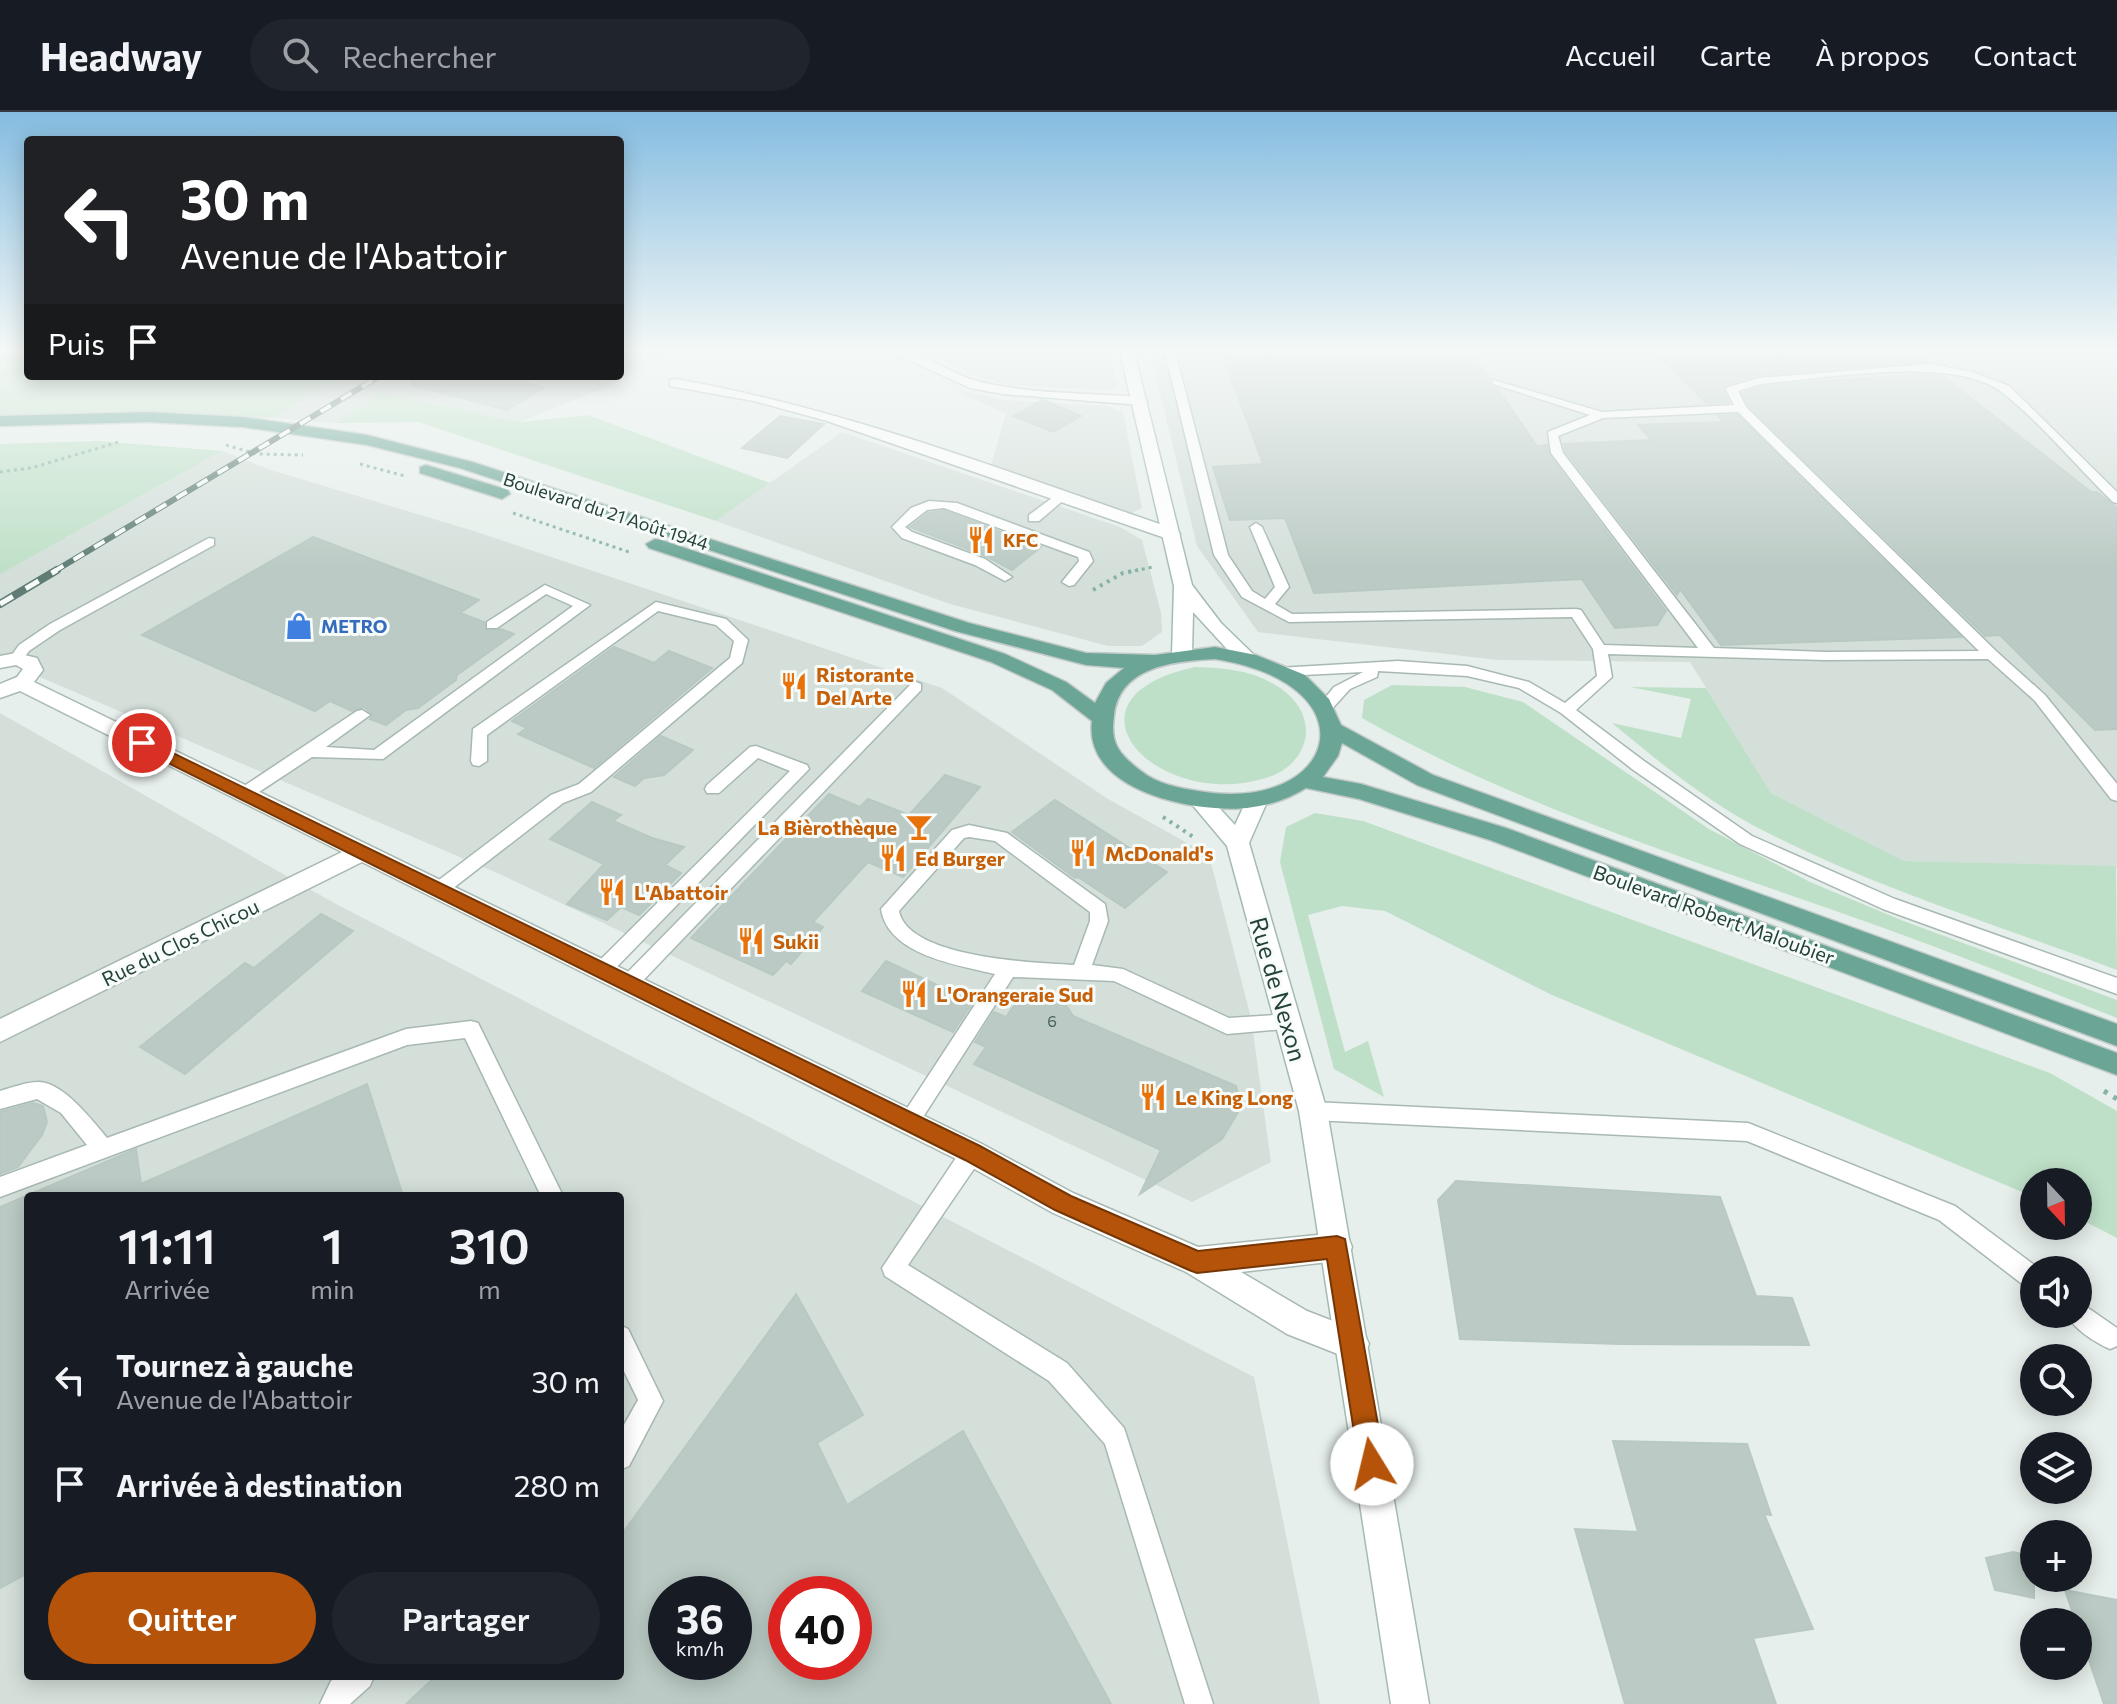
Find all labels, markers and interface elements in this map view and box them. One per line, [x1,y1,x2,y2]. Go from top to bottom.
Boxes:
search box [250,19,810,91]
text: Headway [40,32,202,79]
icon: search [278,33,322,77]
text: Rechercher [342,37,496,74]
text: Accueil [1565,38,1656,72]
text: Carte [1700,38,1771,72]
text: À propos [1815,38,1930,72]
text: Contact [1974,38,2077,72]
text: 30 m [180,163,309,232]
icon: left [48,168,152,272]
text: Avenue de l'Abattoir [180,232,507,276]
icon: arrive [121,320,165,364]
text: Puis [48,324,105,361]
street label: Boulevard du 21 Août 1944 [501,467,712,555]
restaurant icon: KFC [966,525,996,555]
place label: KFC [1003,529,1038,551]
shop icon: METRO [284,611,314,641]
place label: METRO [321,615,387,637]
place label: Ristorante Del Arte [816,662,914,709]
restaurant icon: Ristorante Del Arte [779,671,809,701]
pin [108,709,176,777]
icon: arrive [120,721,164,765]
bar icon: La Bièrothèque [904,812,934,842]
place label: La Bièrothèque [758,815,897,839]
restaurant icon: McDonald's [1068,838,1098,868]
place label: McDonald's [1105,841,1214,865]
restaurant icon: Ed Burger [878,843,908,873]
place label: Ed Burger [915,846,1005,870]
street label: Boulevard Robert Maloubier [1590,859,1838,969]
restaurant icon: L'Abattoir [597,877,627,907]
place label: L'Abattoir [634,880,728,904]
street label: Rue du Clos Chicou [97,893,263,991]
street label: Rue de Nexon [1245,913,1313,1065]
restaurant icon: Sukii [736,926,766,956]
place label: Sukii [773,929,819,953]
restaurant icon: L'Orangeraie Sud [899,979,929,1009]
place label: L'Orangeraie Sud [936,982,1094,1006]
house number: 6 [1047,1011,1057,1030]
restaurant icon: Le King Long [1138,1082,1168,1112]
place label: Le King Long [1175,1085,1293,1109]
north arrow [2020,1168,2092,1240]
map controls [2020,1168,2092,1680]
text: 11:11 [118,1215,216,1274]
text: 1 [322,1215,343,1274]
text: 310 [449,1215,530,1274]
button: sound [2020,1256,2092,1328]
text: Arrivée [124,1273,210,1304]
text: min [310,1273,355,1304]
text: m [478,1273,501,1304]
button: search [2020,1344,2092,1416]
text: Tournez à gauche [116,1346,353,1383]
icon: left [48,1358,92,1402]
text: 30 m [531,1362,600,1399]
text: Avenue de l'Abattoir [116,1383,352,1414]
position arrow [1330,1422,1414,1506]
button: layers [2020,1432,2092,1504]
icon: arrive [48,1462,92,1506]
text: Arrivée à destination [116,1466,403,1503]
text: 280 m [514,1466,600,1503]
button: + [2020,1520,2092,1592]
button: Quitter [48,1572,316,1664]
button: Partager [332,1572,600,1664]
speed limit sign: 40 [768,1576,872,1680]
text: 36 [676,1593,724,1642]
button: − [2020,1608,2092,1680]
text: km/h [676,1636,724,1660]

